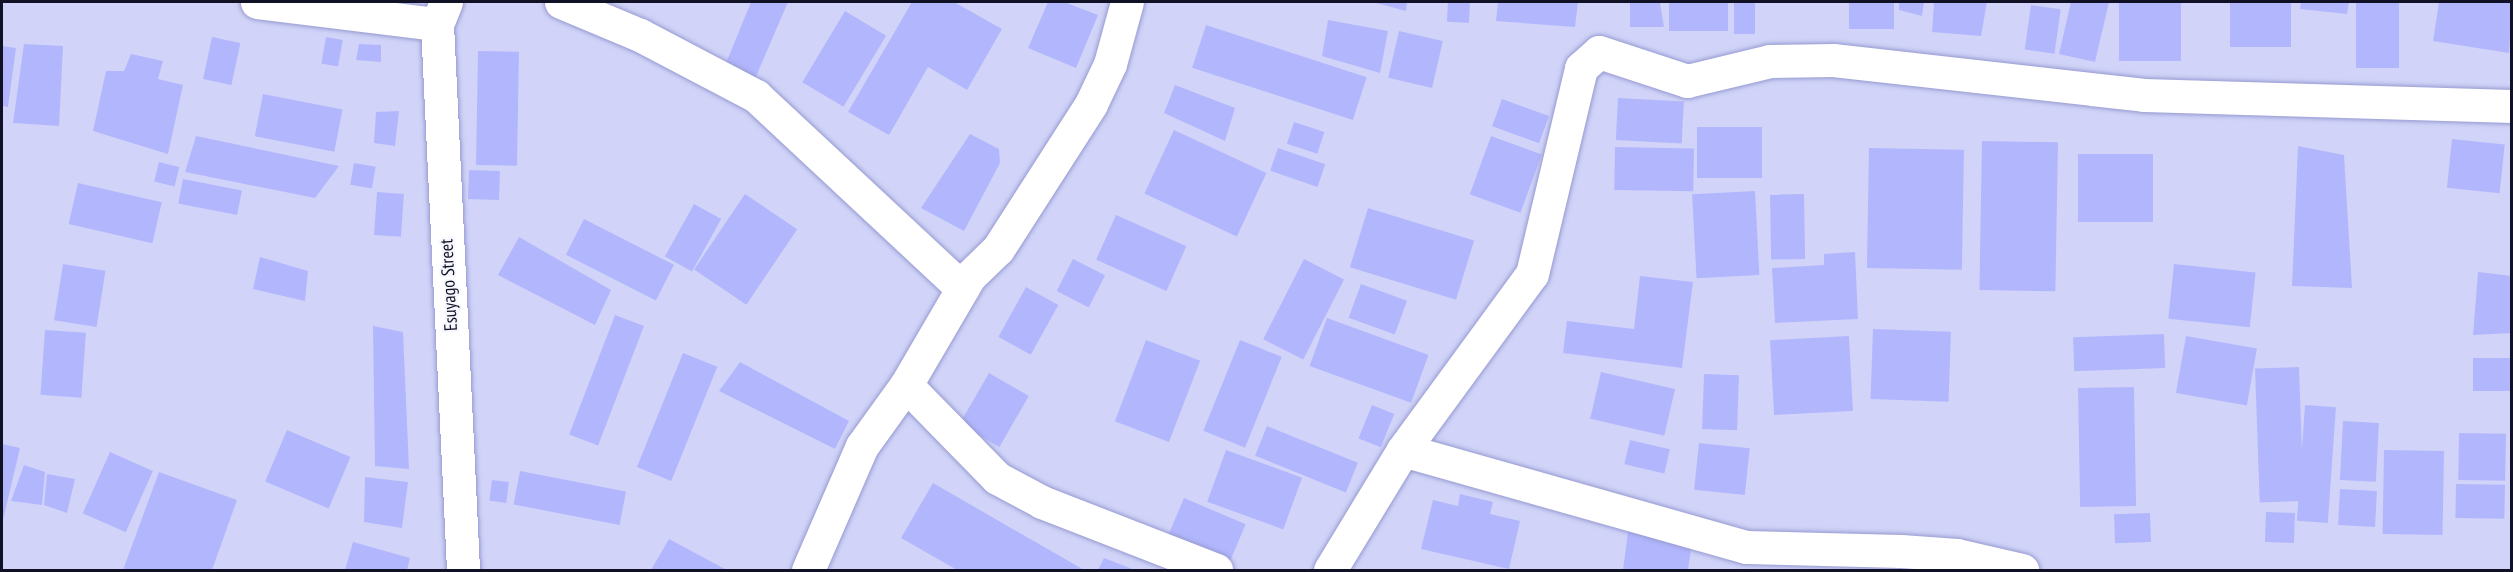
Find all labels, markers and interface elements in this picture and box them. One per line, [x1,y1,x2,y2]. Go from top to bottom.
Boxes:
street label: Esuyago Street [436,238,462,332]

